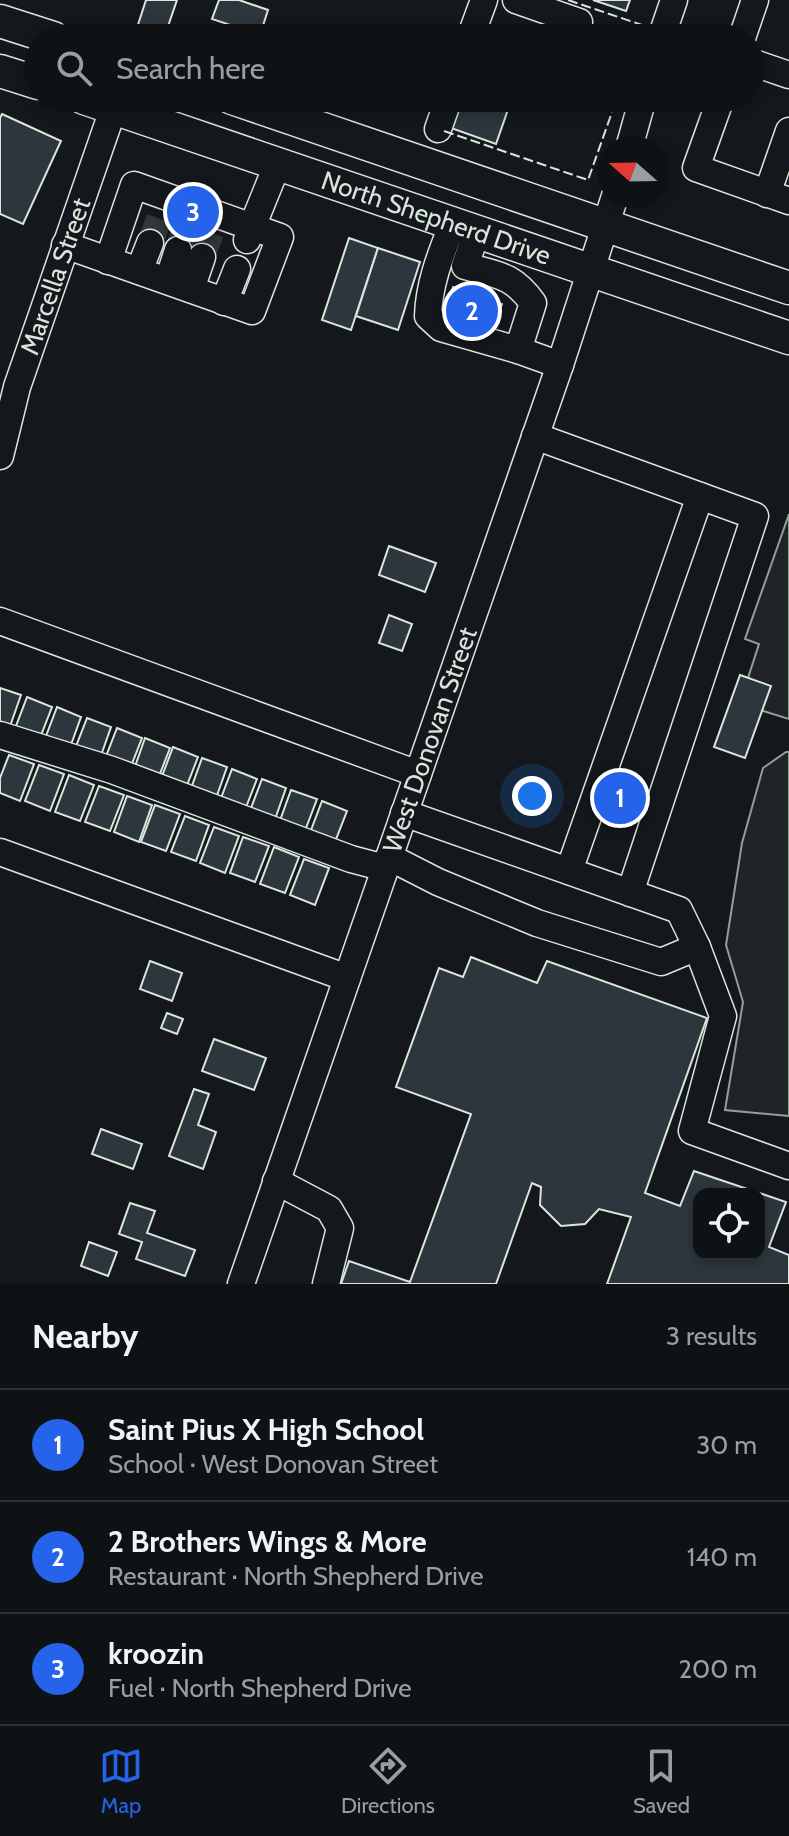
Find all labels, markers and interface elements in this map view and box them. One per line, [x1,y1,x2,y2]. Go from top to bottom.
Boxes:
search box [24,24,765,112]
icon: search [52,46,96,90]
text: Search here [116,50,265,87]
north arrow [597,136,669,208]
street label: North Shepherd Drive [317,164,555,272]
pin: 3 [167,182,219,242]
street label: Marcella Street [13,194,97,359]
pin: 2 [446,281,498,341]
street label: West Donovan Street [376,623,484,857]
pin: 1 [594,768,646,828]
your location [512,776,552,816]
map controls [693,1188,765,1260]
button: locate [693,1188,765,1260]
text: Nearby [32,1315,139,1357]
text: 3 results [666,1320,757,1352]
text: Saint Pius X High School [108,1411,424,1448]
text: 1 [53,1429,63,1461]
text: 30 m [696,1429,757,1461]
text: School · West Donovan Street [108,1448,438,1480]
text: 2 Brothers Wings & More [108,1523,427,1560]
text: 2 [51,1541,65,1573]
text: 140 m [687,1541,757,1573]
text: Restaurant · North Shepherd Drive [108,1560,484,1592]
text: kroozin [108,1635,204,1672]
text: 3 [51,1653,65,1685]
text: 200 m [678,1653,757,1685]
text: Fuel · North Shepherd Drive [108,1672,412,1704]
tab: Map [99,1744,143,1819]
tab: Directions [341,1744,435,1819]
tab: Saved [633,1744,690,1819]

